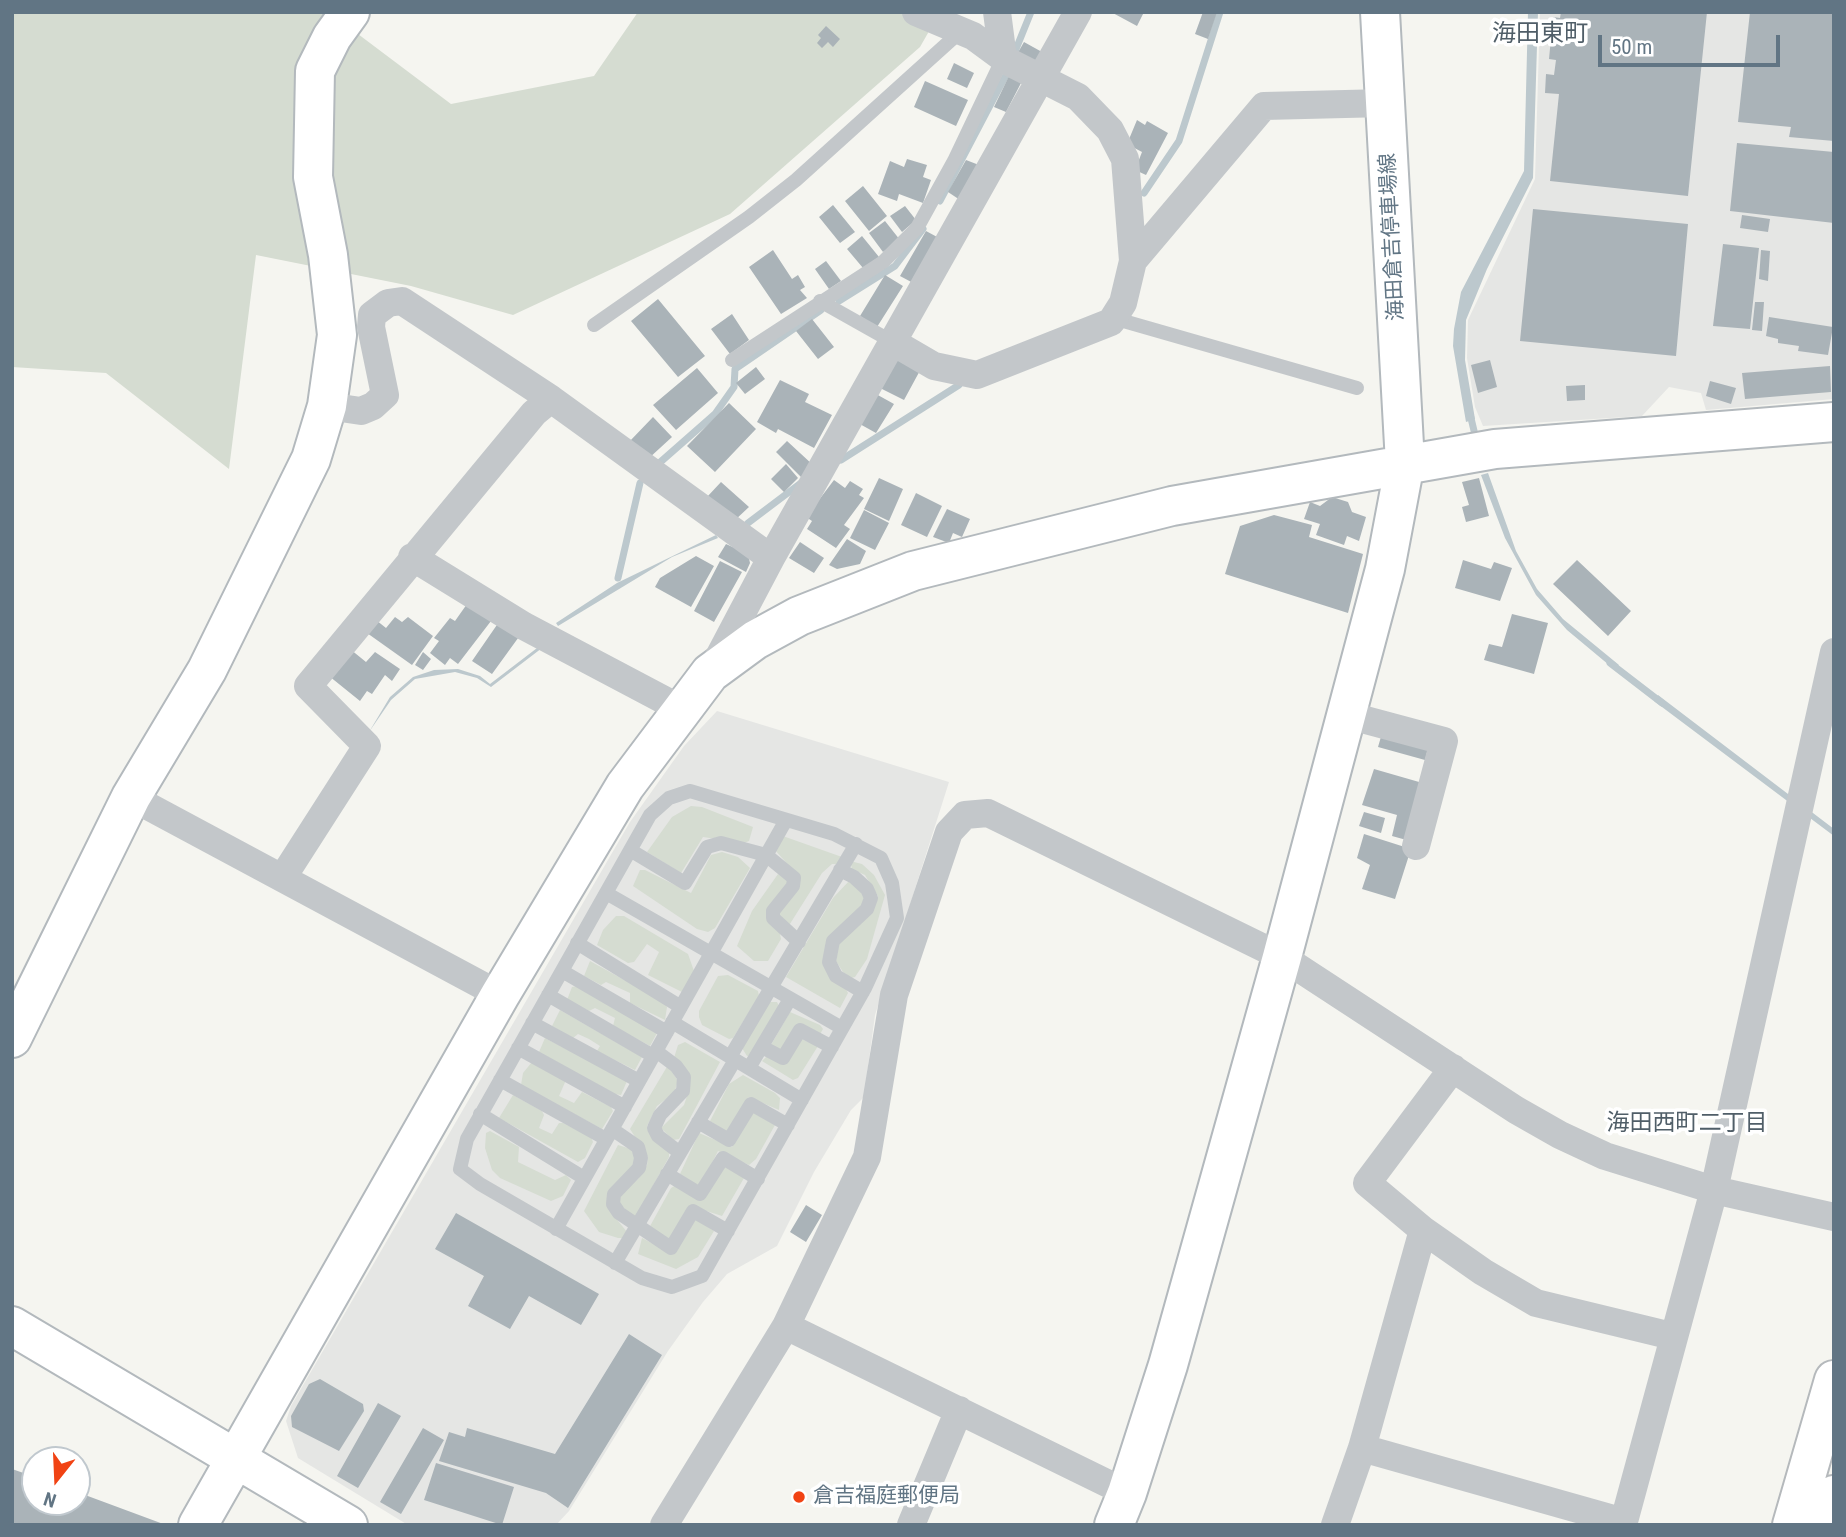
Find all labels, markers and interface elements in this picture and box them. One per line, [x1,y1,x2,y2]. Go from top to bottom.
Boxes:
district label: 海田東町 [1492,21,1588,49]
scale bar [1601,21,1783,65]
text: 50 m [1611,35,1652,59]
street label: 海田倉吉停車場線 [1376,152,1410,322]
district label: 海田西町二丁目 [1607,1110,1767,1138]
north arrow [21,1446,91,1516]
place label: 倉吉福庭郵便局 [813,1484,960,1510]
text: N [41,1487,59,1512]
marker: 倉吉福庭郵便局 [791,1489,807,1505]

